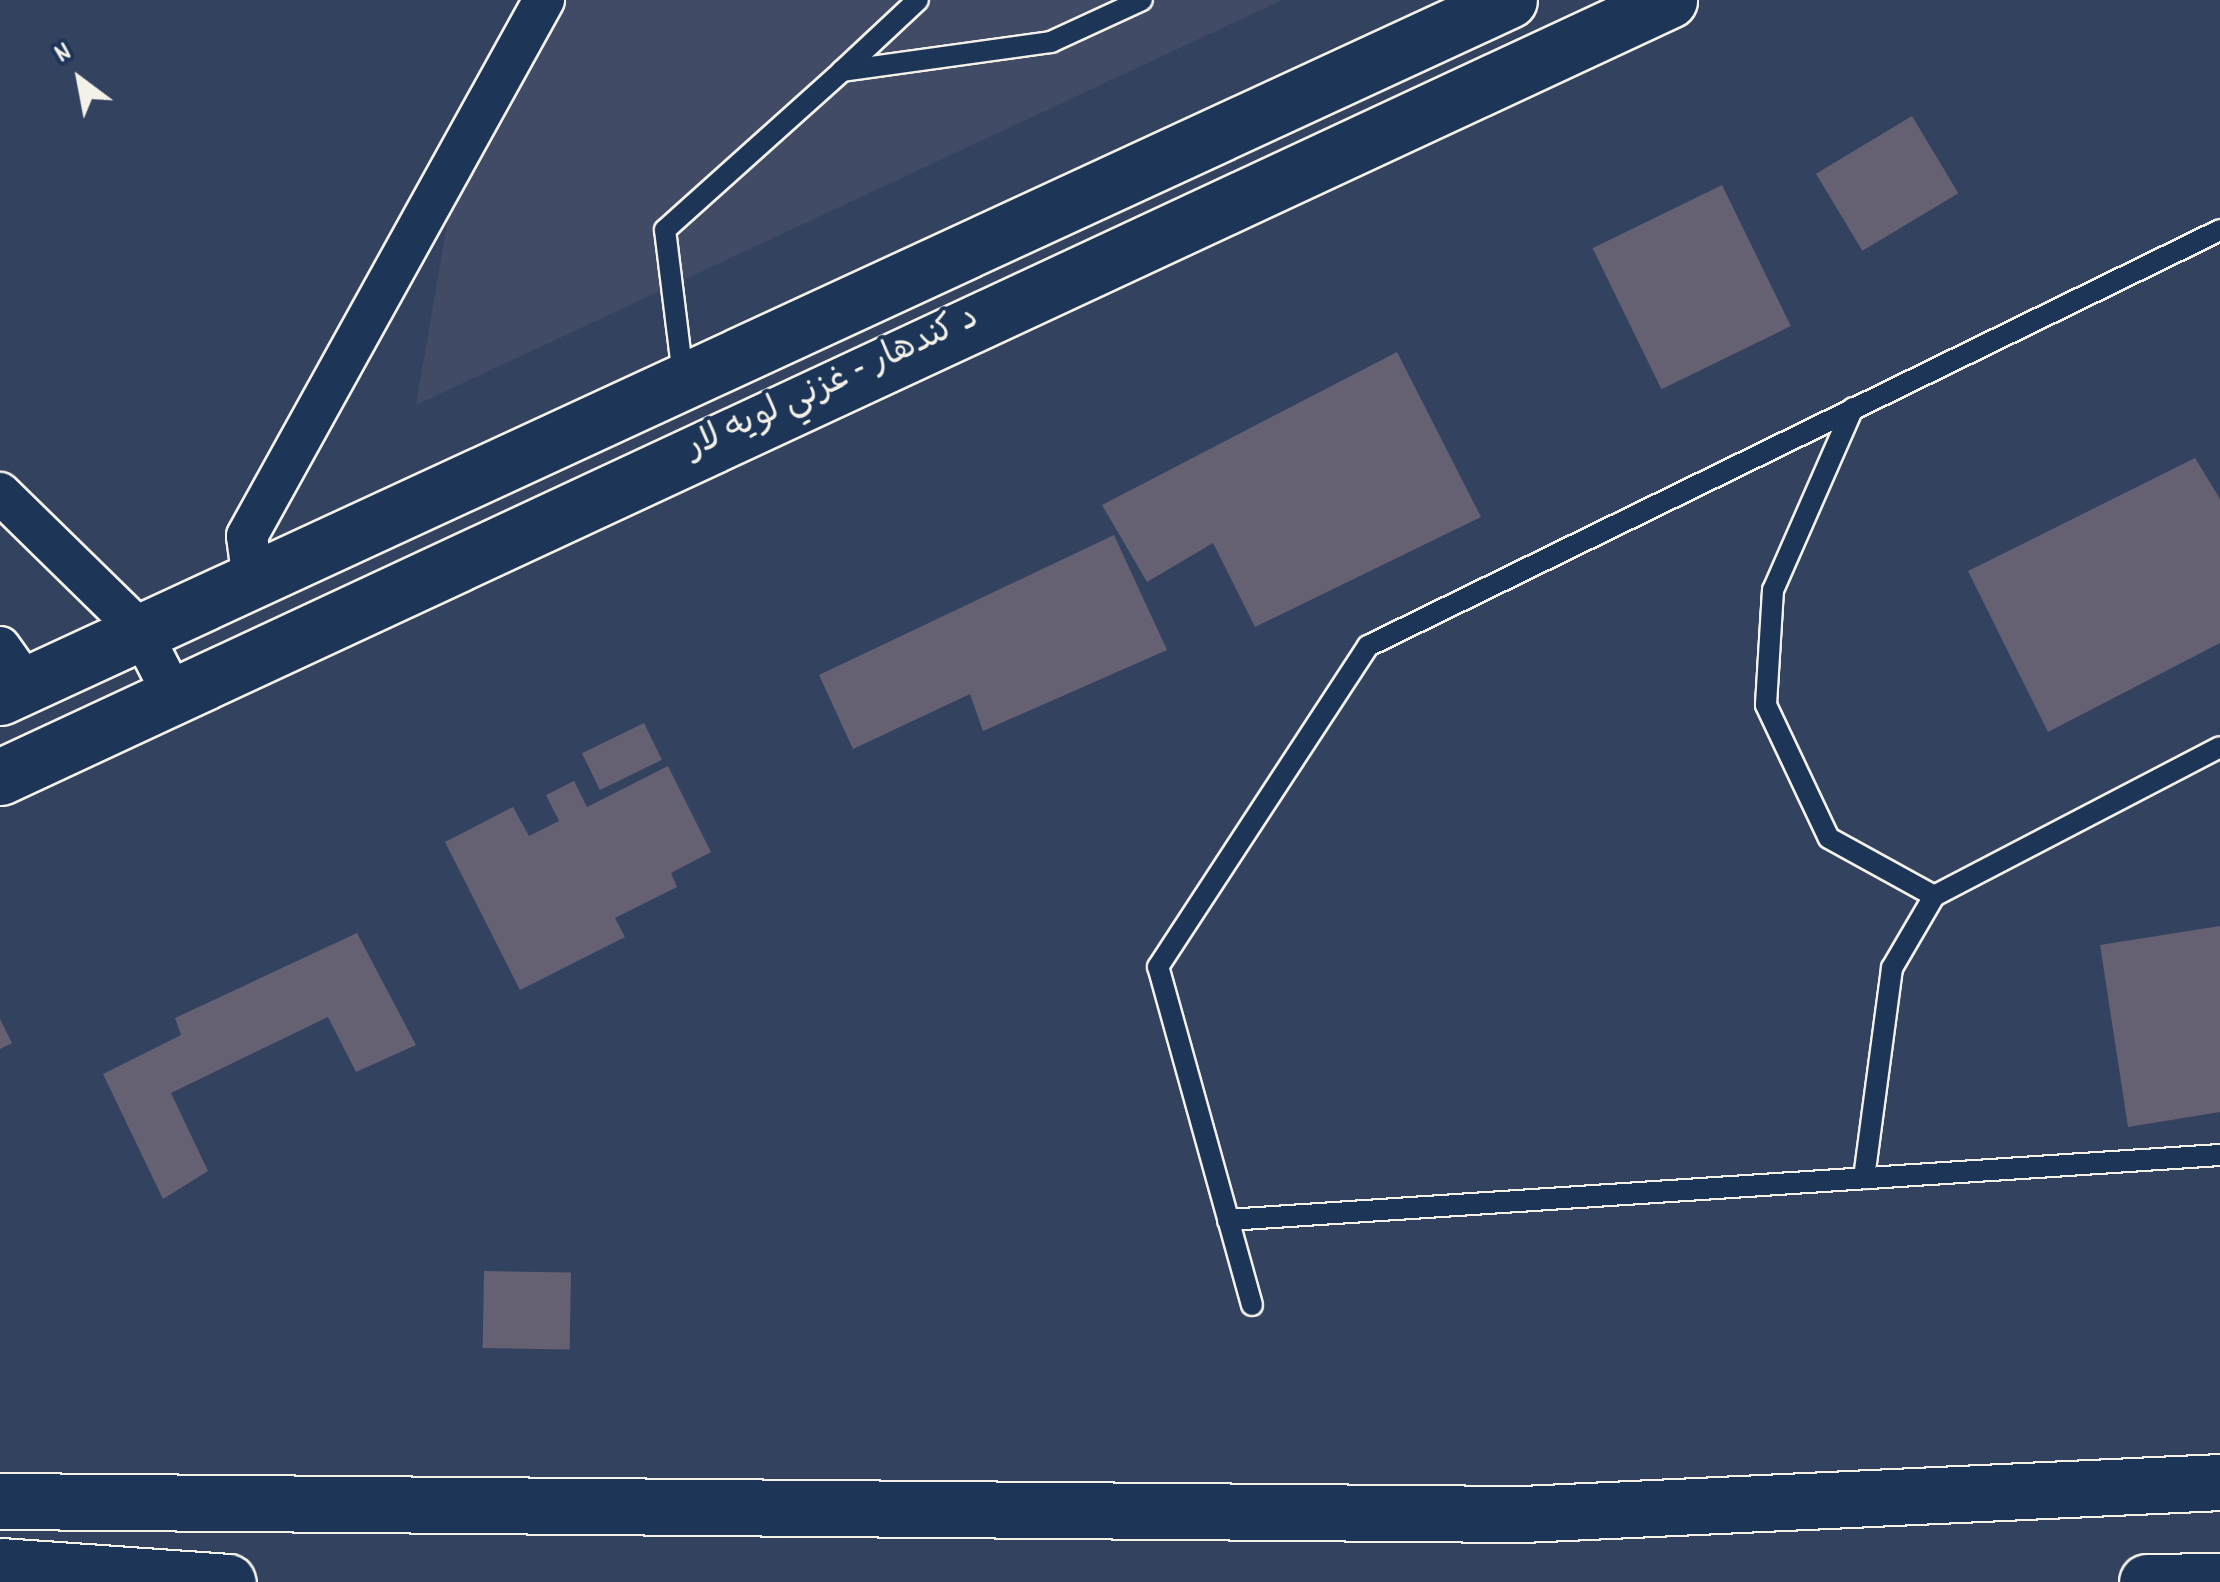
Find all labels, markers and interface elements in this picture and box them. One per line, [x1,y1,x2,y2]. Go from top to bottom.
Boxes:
north arrow [30,30,130,130]
text: N [48,34,81,75]
street label: د کندهار - غزني لويه لار [680,298,986,470]

